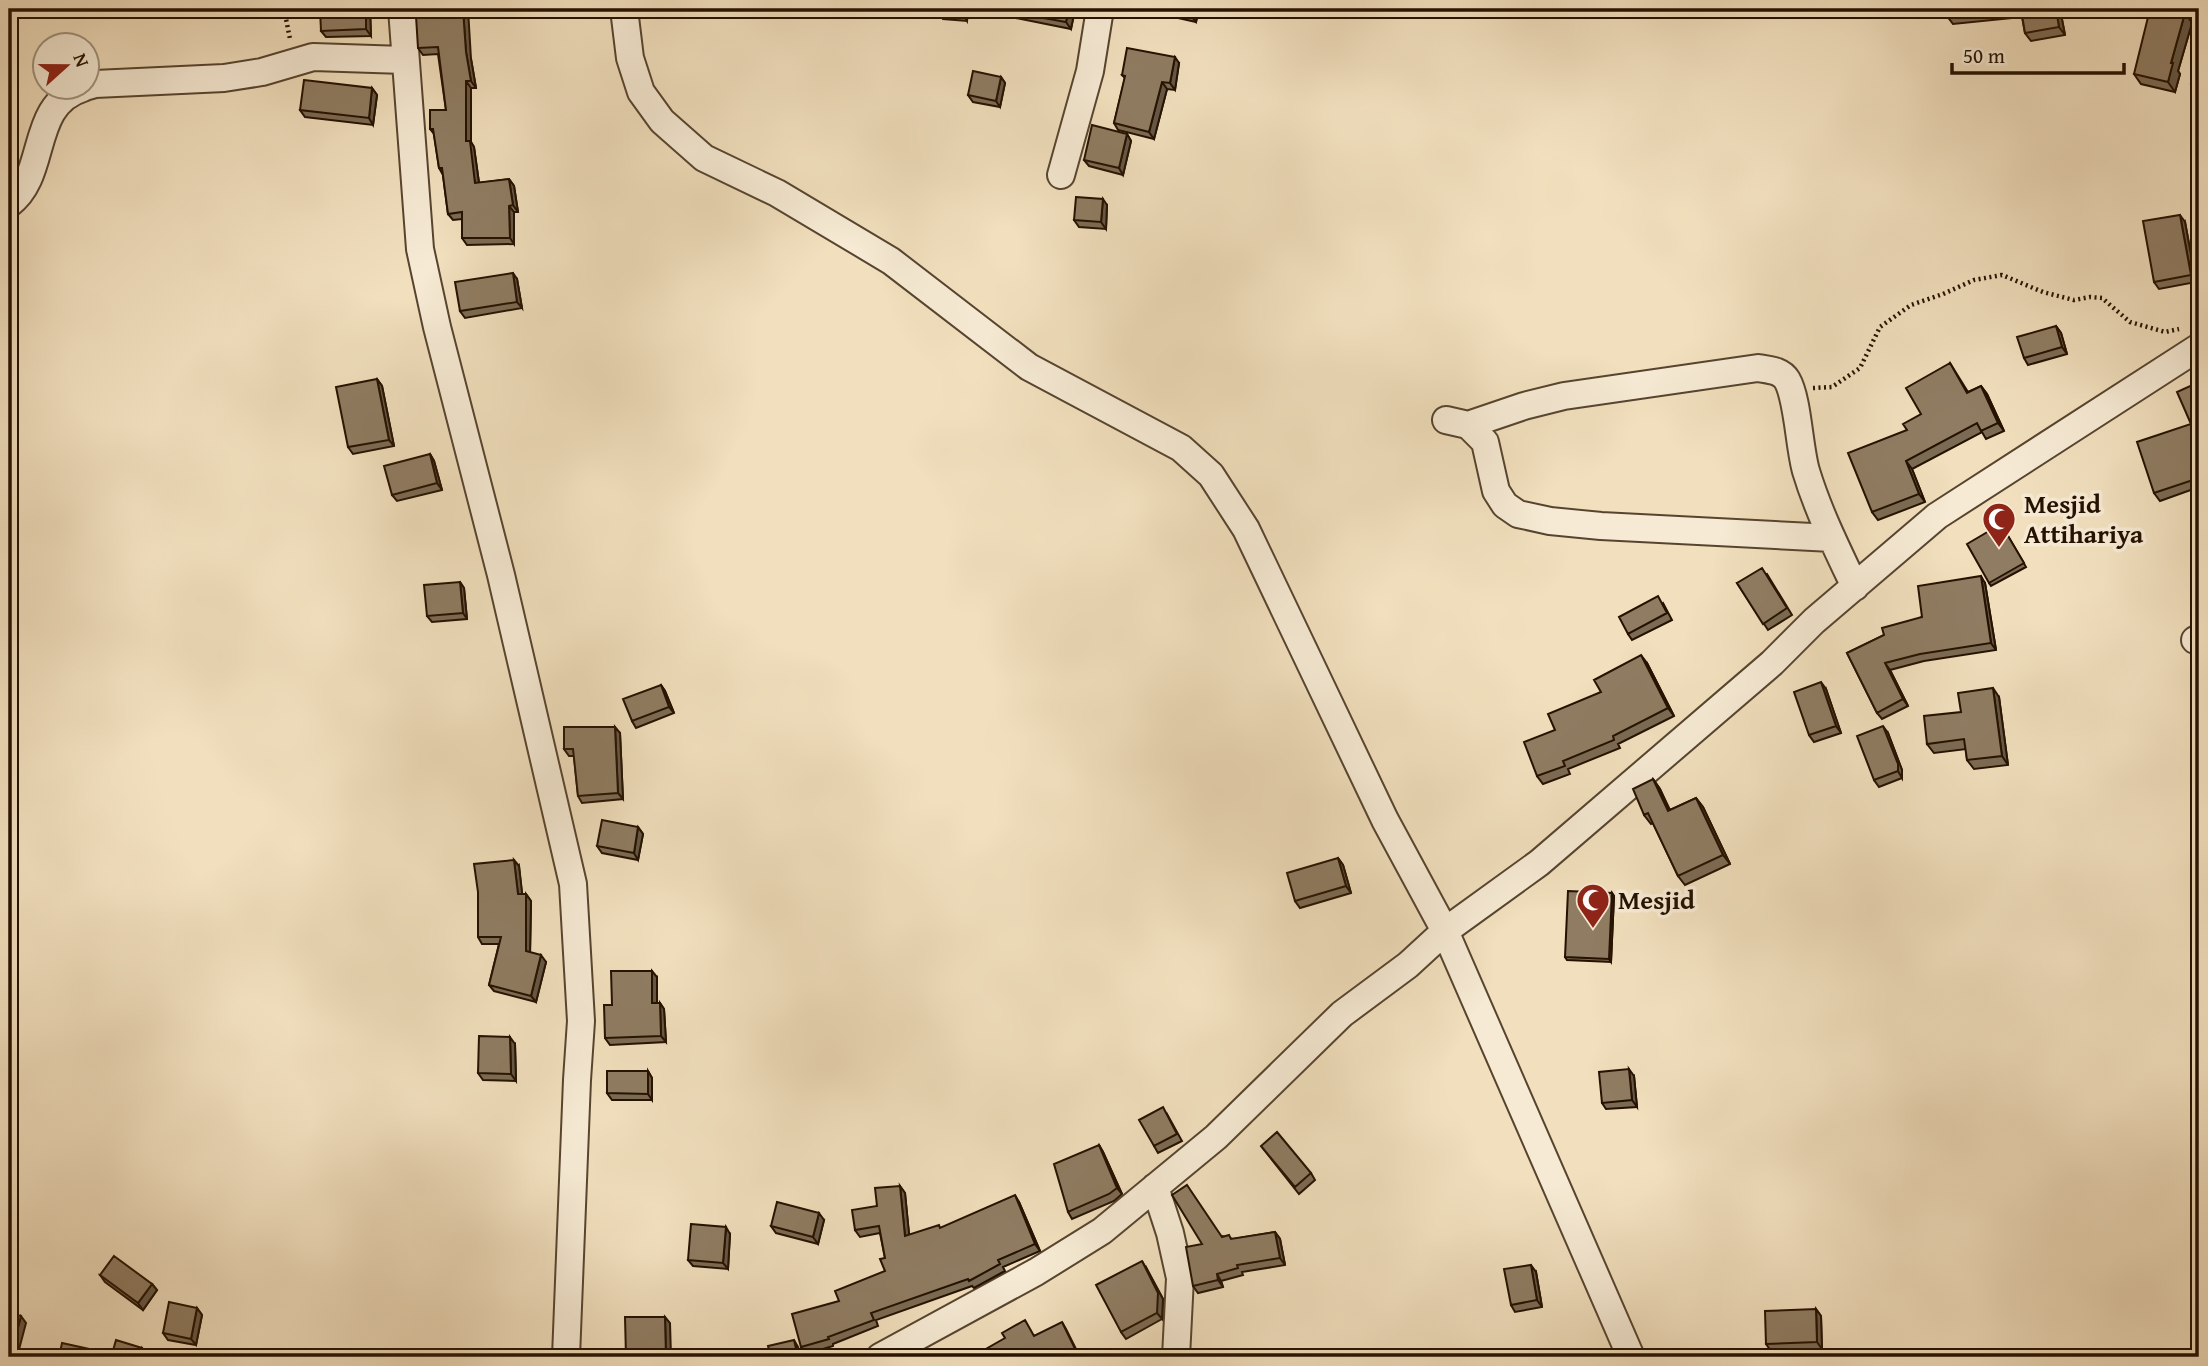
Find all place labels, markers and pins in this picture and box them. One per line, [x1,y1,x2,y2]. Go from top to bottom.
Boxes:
place label: Mesjid Attihariya [2024,484,2144,553]
mosque icon: Mesjid Attihariya [1980,500,2018,549]
place label: Mesjid [1618,880,1695,919]
mosque icon: Mesjid [1574,881,1612,930]

